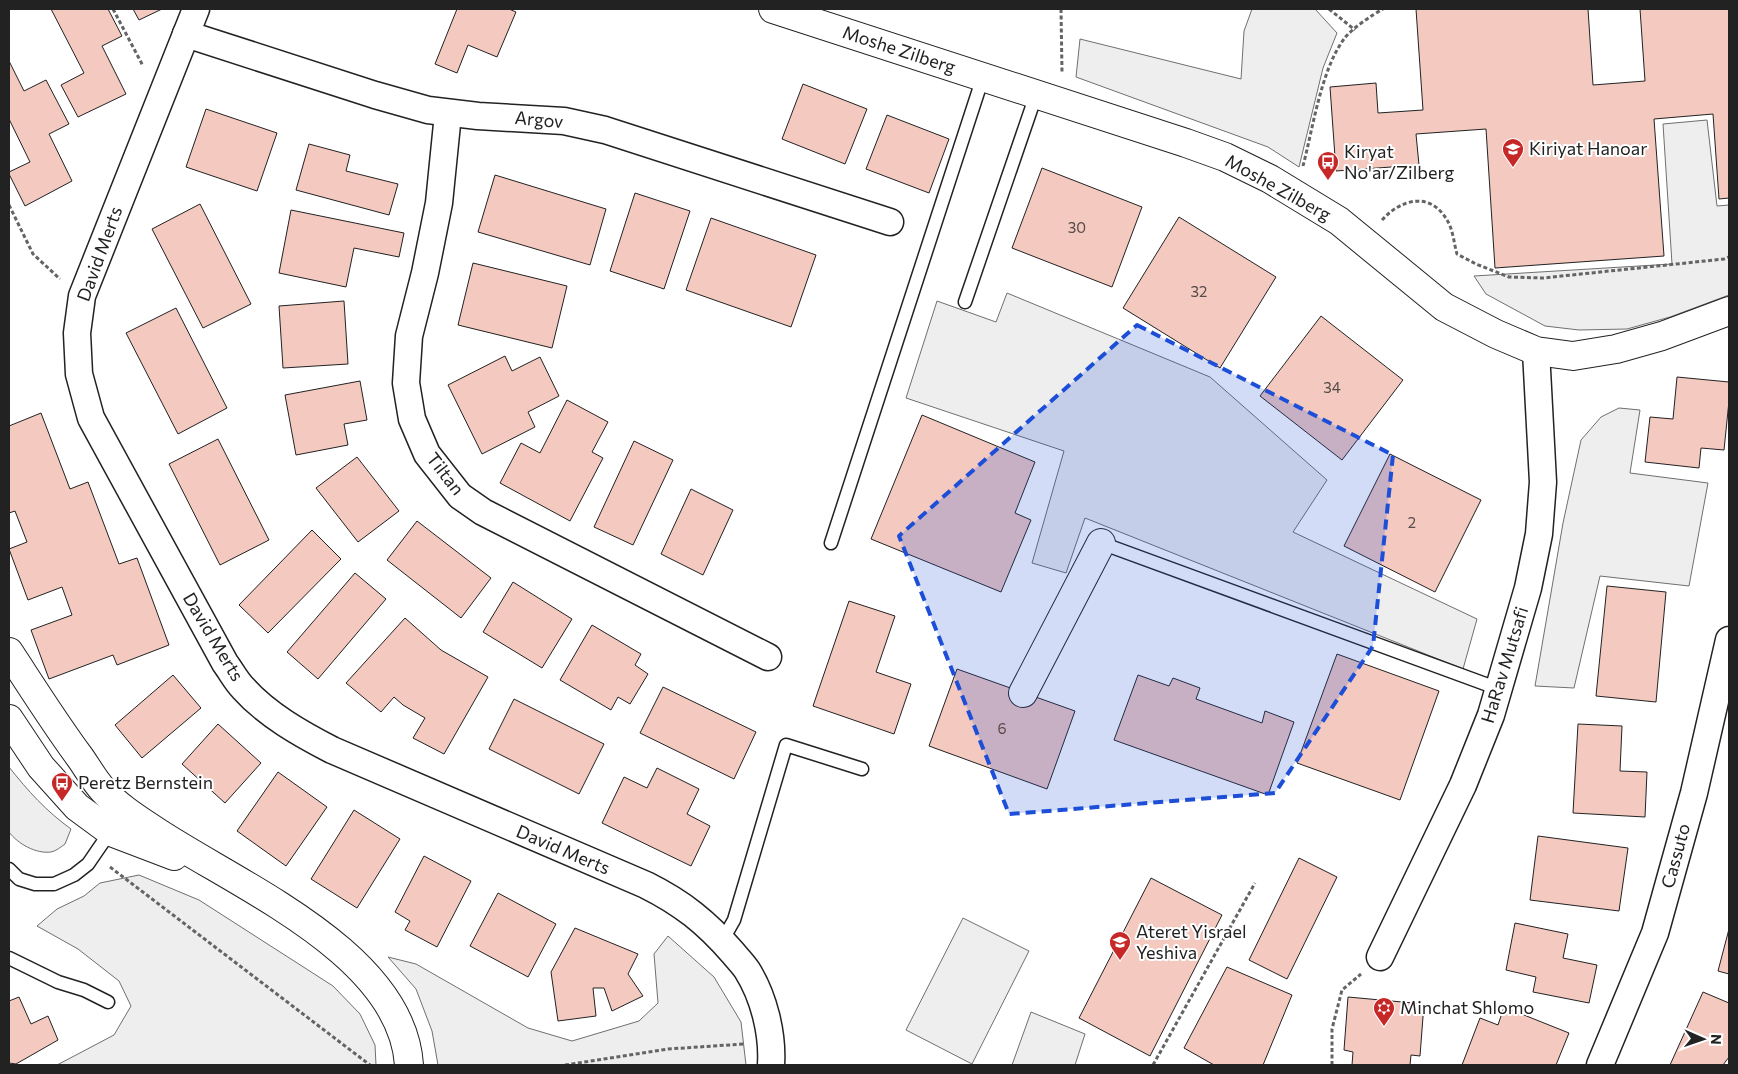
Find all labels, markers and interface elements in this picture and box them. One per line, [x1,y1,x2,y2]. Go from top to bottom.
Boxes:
street label: Moshe Zilberg [840,20,959,78]
street label: Argov [514,106,564,132]
school or university icon: Kiriyat Hanoar [1501,137,1525,168]
place label: Kiriyat Hanoar [1529,137,1647,159]
place label: Kiryat No'ar/Zilberg [1344,140,1455,183]
street label: Moshe Zilberg [1222,149,1335,225]
bus stop icon: Kiryat No'ar/Zilberg [1316,150,1340,181]
street label: David Merts [72,203,126,304]
house number: 30 [1068,218,1086,236]
house number: 32 [1191,282,1207,300]
house number: 34 [1323,378,1341,396]
street label: Tiltan [422,448,469,499]
house number: 2 [1408,513,1416,531]
street label: David Merts [179,588,249,685]
street label: HaRav Mutsafi [1476,604,1532,726]
house number: 6 [997,719,1007,737]
bus stop icon: Peretz Bernstein [50,771,74,802]
place label: Peretz Bernstein [78,771,213,793]
street label: David Merts [513,819,614,879]
street label: Cassuto [1656,821,1694,891]
place label: Ateret Yisrael Yeshiva [1136,920,1247,963]
school or university icon: Ateret Yisrael Yeshiva [1108,930,1132,961]
synagogue icon: Minchat Shlomo [1372,996,1396,1027]
place label: Minchat Shlomo [1400,996,1534,1018]
north arrow [1678,1014,1728,1064]
text: N [1708,1034,1725,1045]

